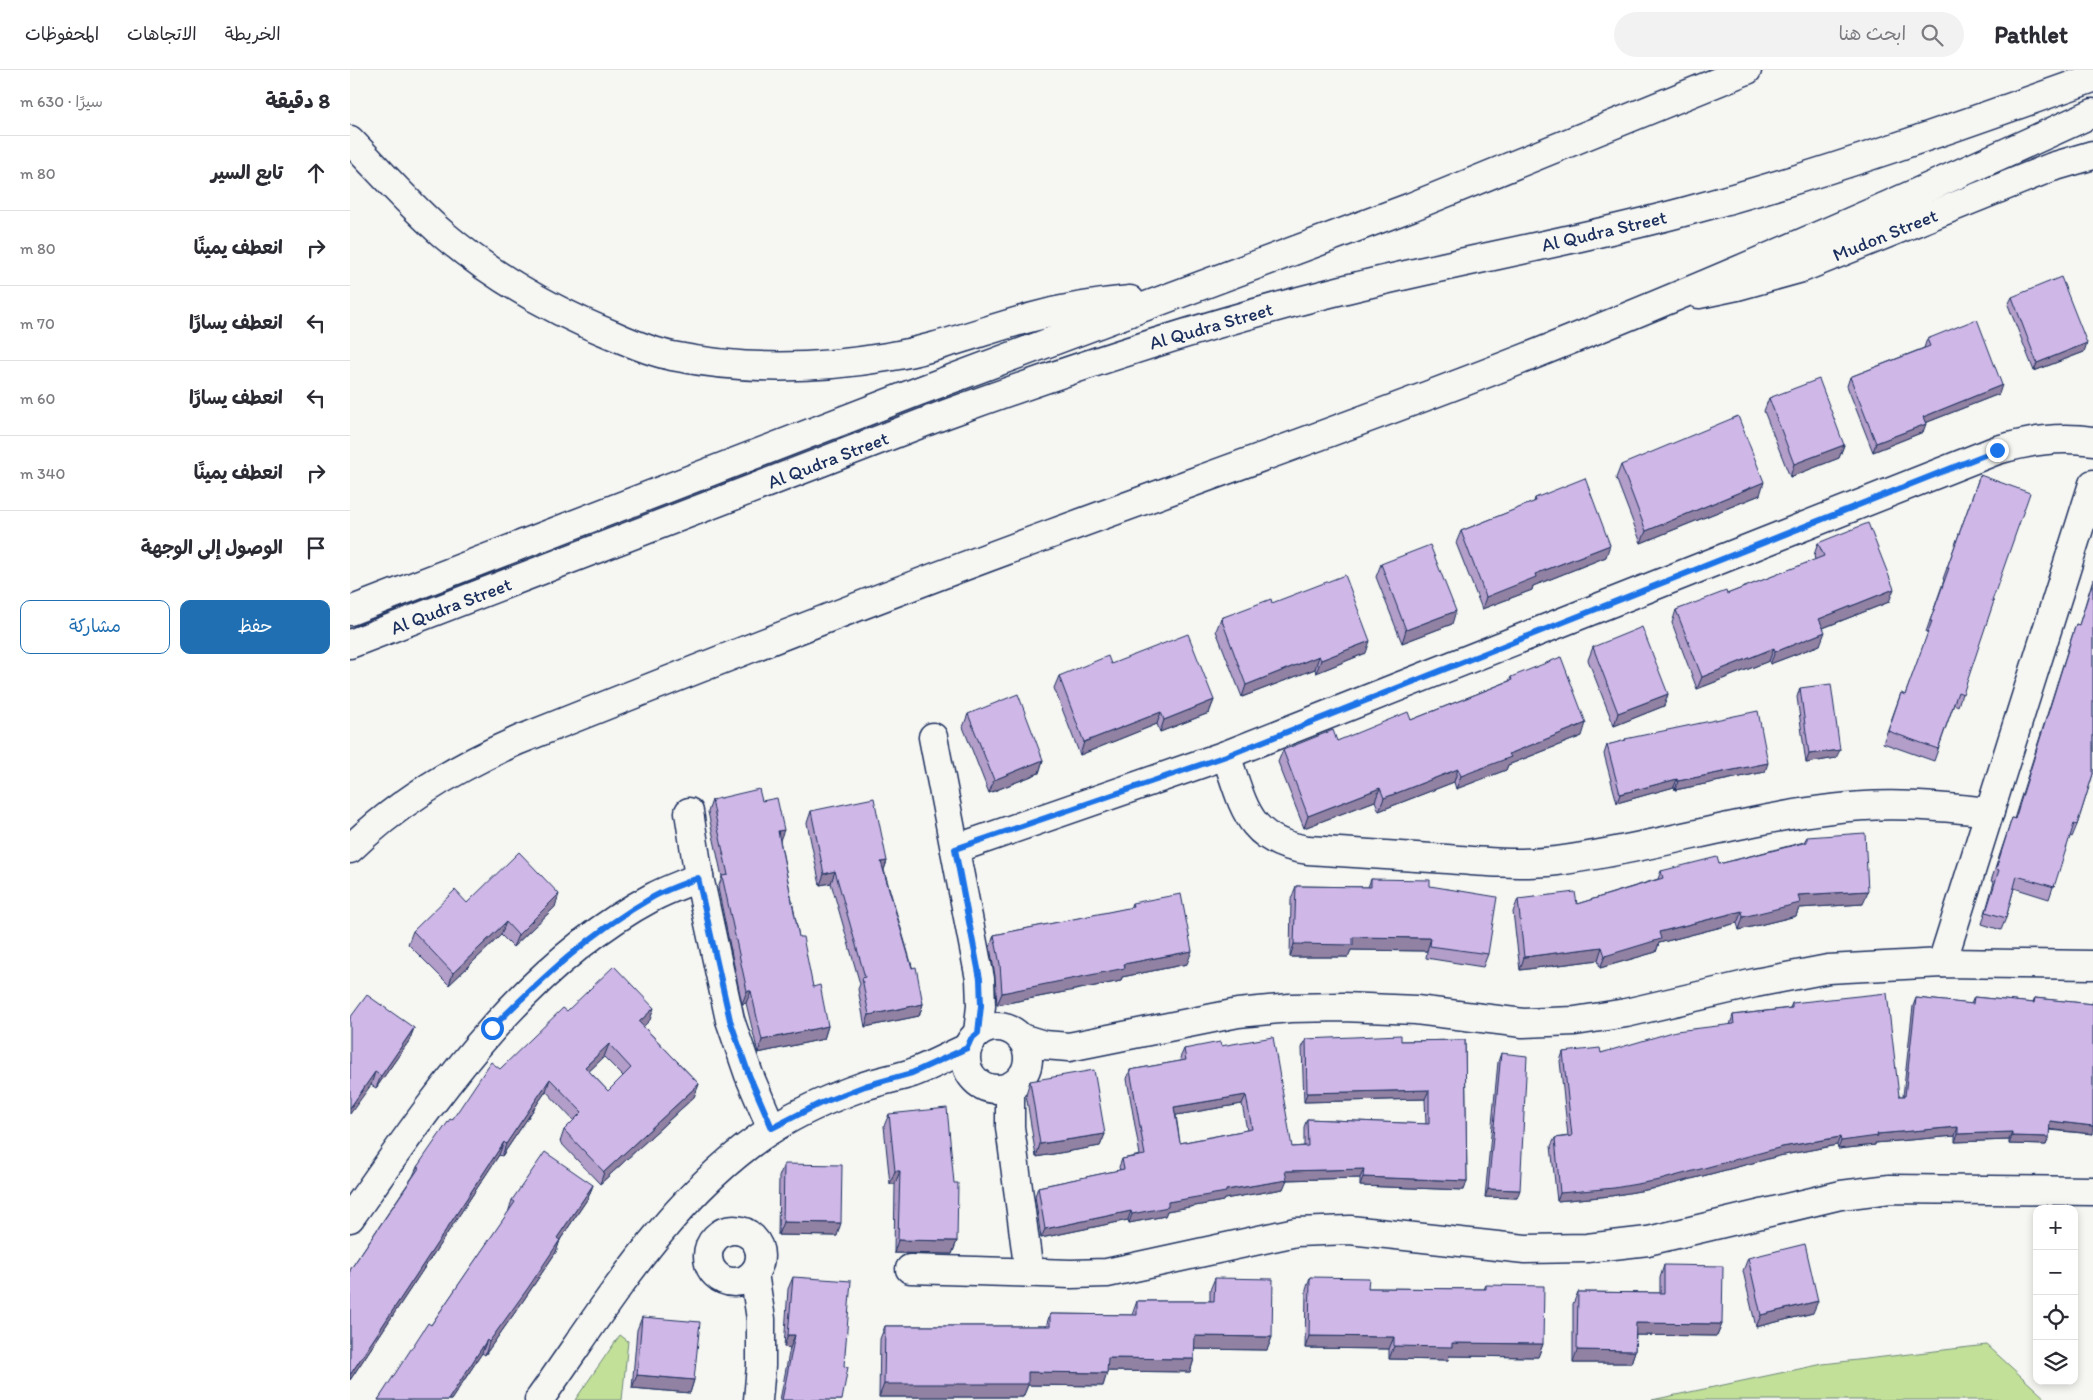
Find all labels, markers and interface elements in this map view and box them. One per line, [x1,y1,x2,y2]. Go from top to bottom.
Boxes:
search box [1614,12,1964,57]
text: Pathlet [1994,20,2068,49]
icon: search [1918,21,1946,49]
text: ابحث هنا [1838,22,1906,45]
text: المحفوظات [25,23,99,45]
text: الاتجاهات [127,23,197,45]
text: الخريطة [225,23,281,45]
text: 8 دقيقة [265,88,330,113]
text: سيرًا · 630 m [20,92,103,111]
icon: ahead [302,159,330,187]
text: تابع السير [211,161,283,184]
text: 80 m [20,164,56,183]
street label: Mudon Street [1829,204,1941,266]
street label: Al Qudra Street [1539,205,1669,257]
icon: right [302,234,330,262]
text: انعطف يمينًا [194,236,283,259]
text: 80 m [20,239,56,258]
street label: Al Qudra Street [1146,297,1276,355]
icon: left [302,309,330,337]
text: انعطف يسارًا [189,311,283,334]
text: 70 m [20,314,55,333]
icon: left [302,384,330,412]
text: انعطف يسارًا [189,386,283,409]
text: 60 m [20,389,55,408]
street label: Al Qudra Street [764,426,892,494]
route end [1986,439,2009,462]
icon: right [302,459,330,487]
text: انعطف يمينًا [194,461,283,484]
text: 340 m [20,464,65,483]
icon: arrive [302,534,330,562]
text: الوصول إلى الوجهة [141,536,283,559]
street label: Al Qudra Street [387,572,515,640]
button: مشاركة [20,600,170,654]
button: حفظ [180,600,330,654]
route start [481,1017,504,1040]
map controls [2033,1205,2078,1385]
button: + [2033,1205,2078,1250]
button: − [2033,1250,2078,1295]
button: locate [2033,1295,2078,1340]
button: layers [2033,1340,2078,1385]

